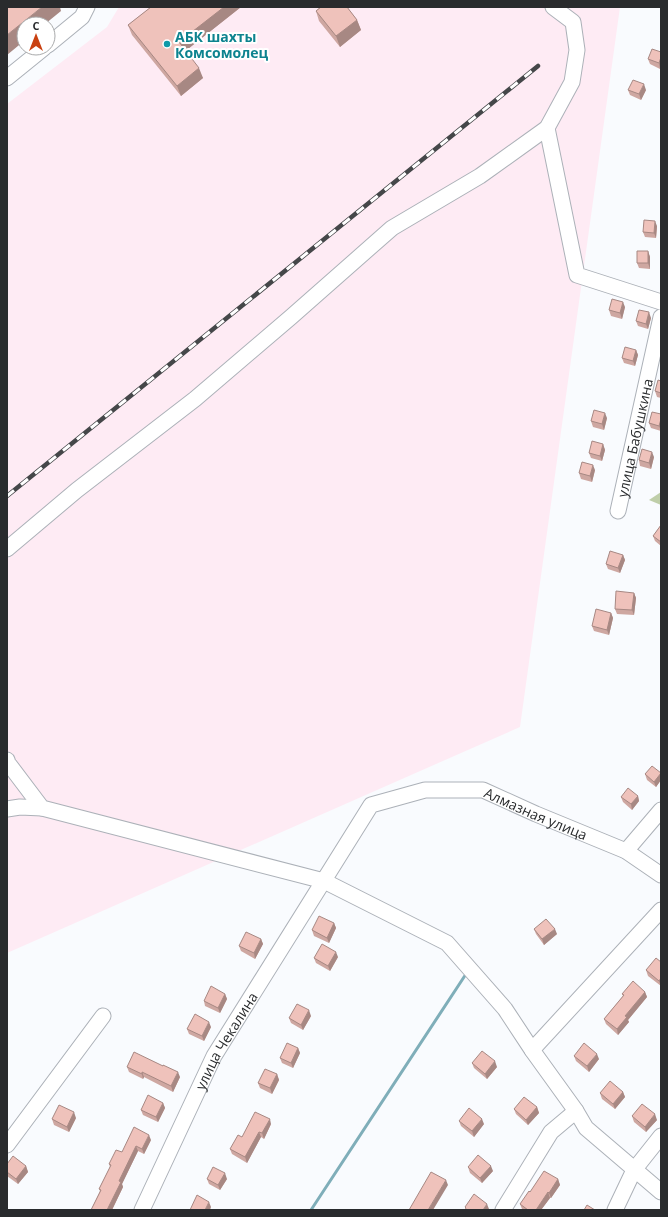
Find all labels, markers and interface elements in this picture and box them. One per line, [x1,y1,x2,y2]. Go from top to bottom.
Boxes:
north arrow [16,16,56,56]
text: С [32,18,40,33]
place label: АБК шахты Комсомолец [175,27,269,62]
marker: АБК шахты Комсомолец [162,39,172,49]
street label: улица Бабушкина [612,377,657,499]
street label: Алмазная улица [482,782,590,844]
street label: улица Чекалина [190,988,261,1093]

